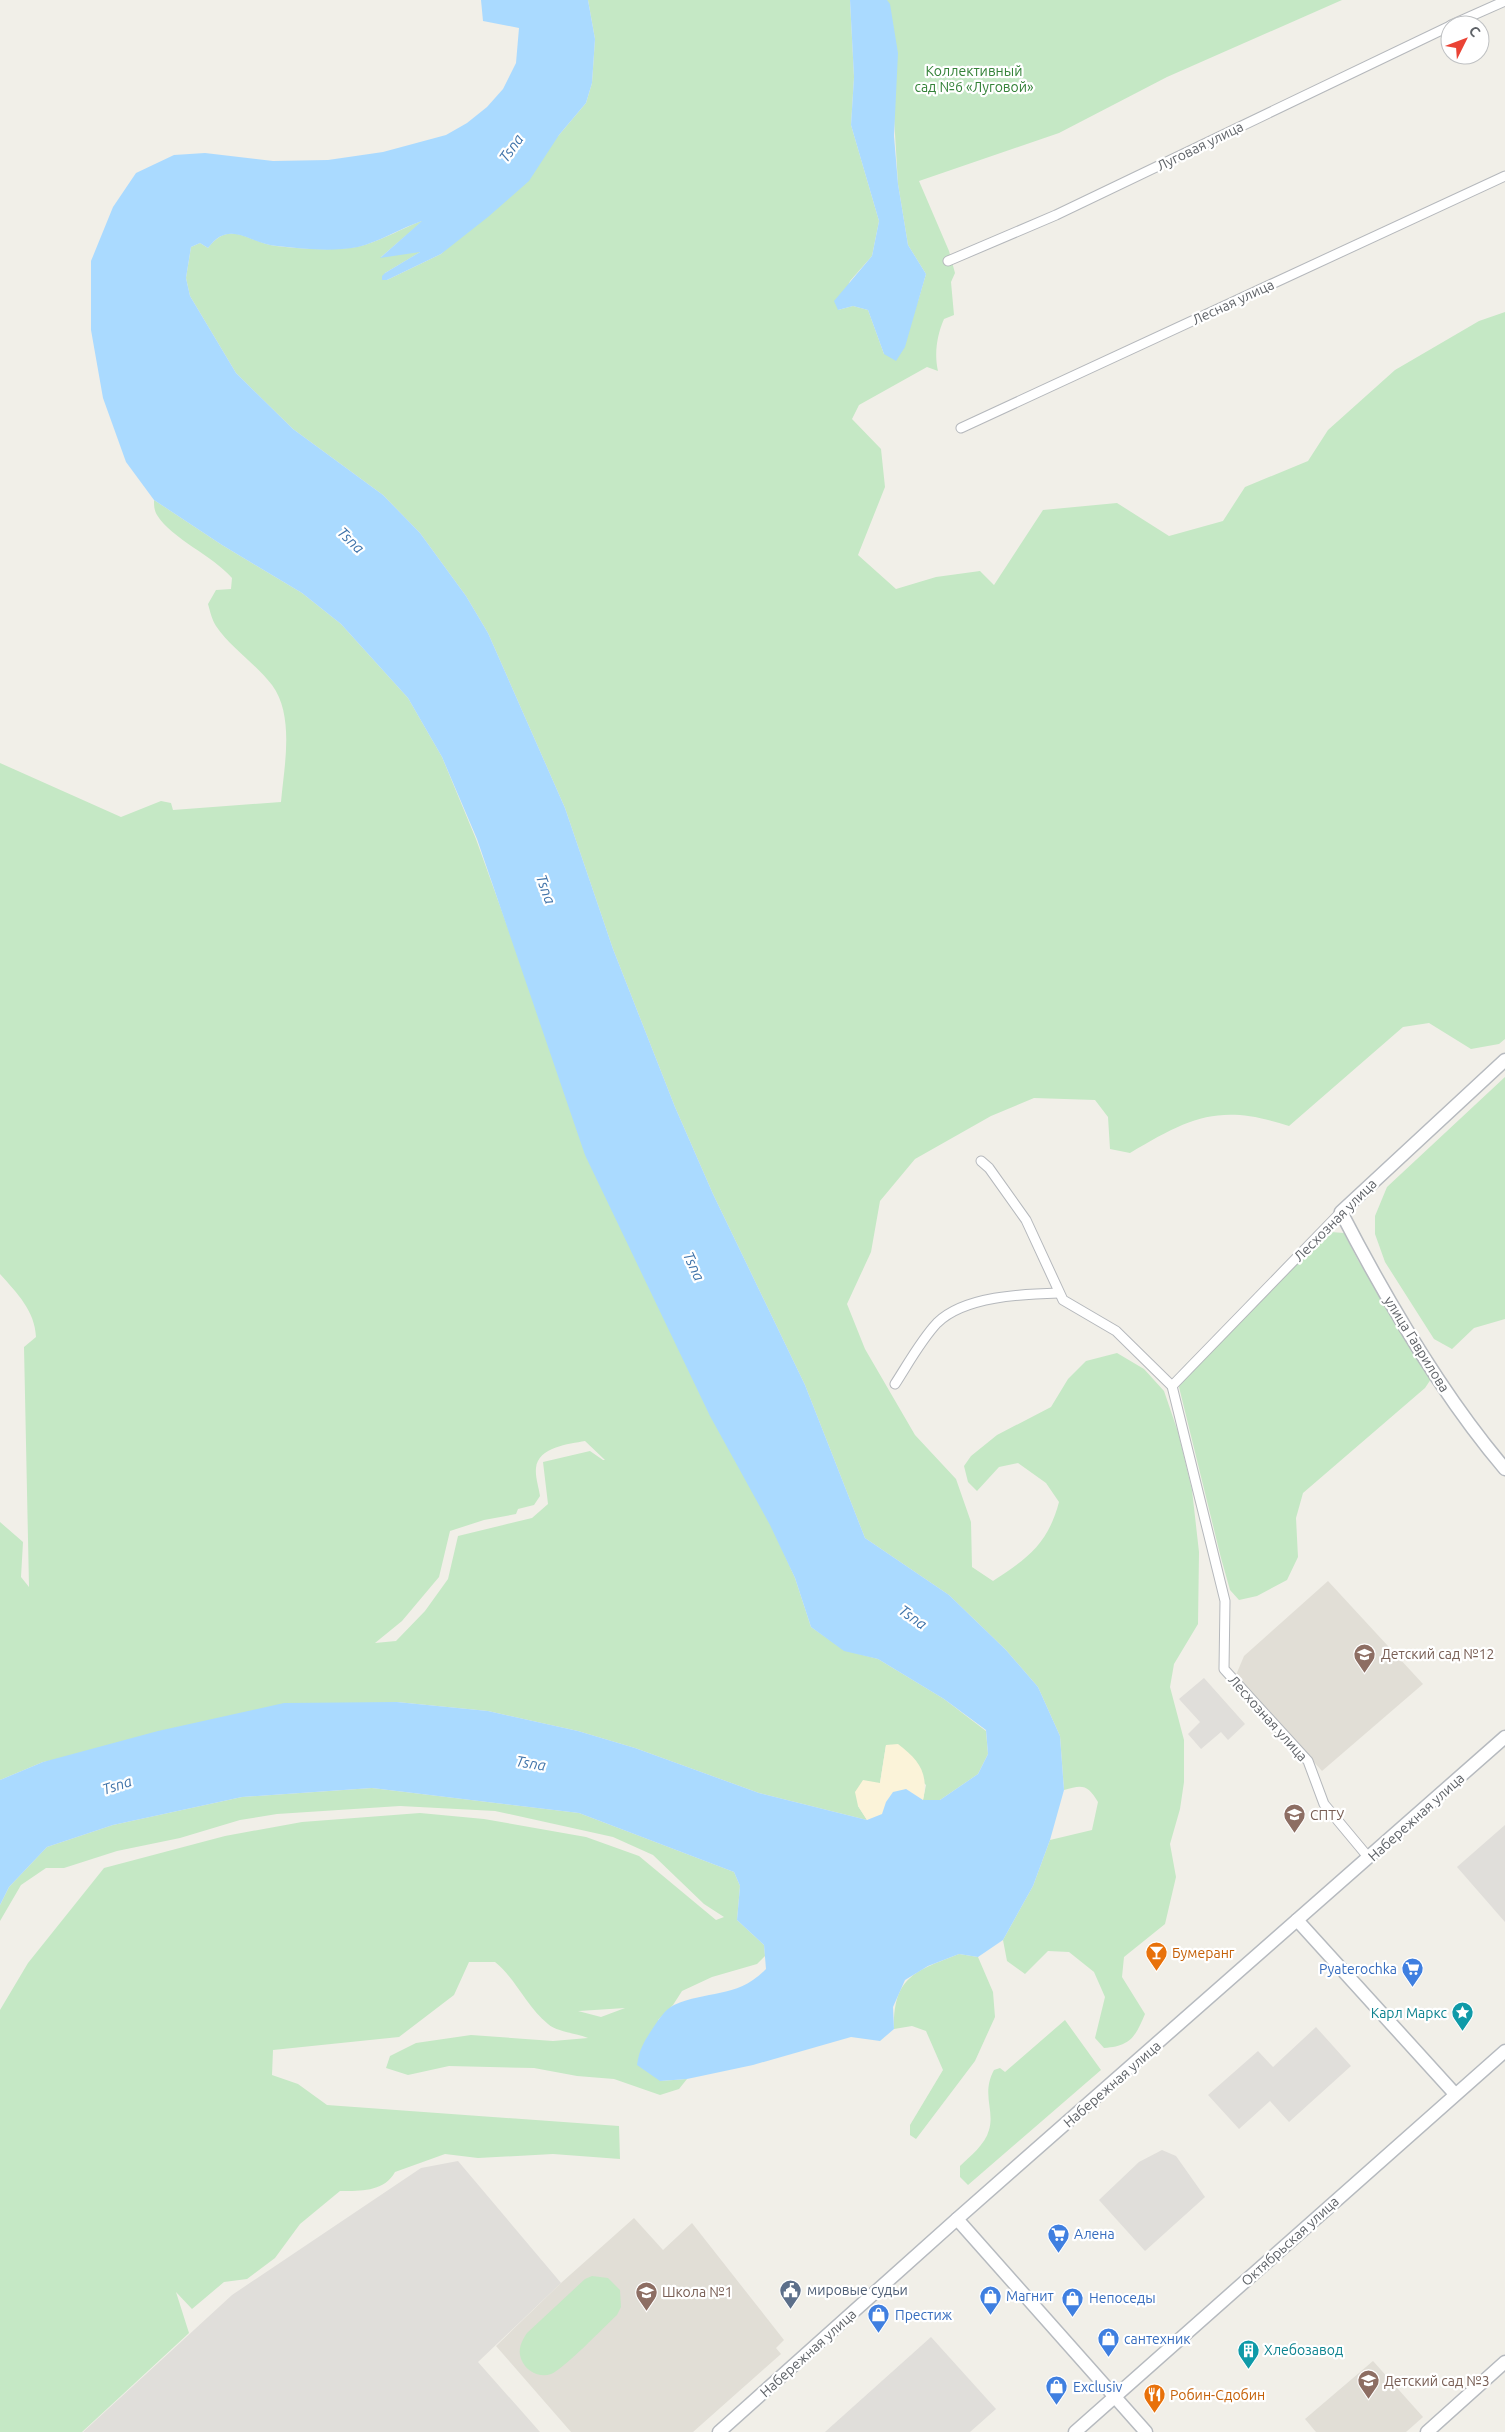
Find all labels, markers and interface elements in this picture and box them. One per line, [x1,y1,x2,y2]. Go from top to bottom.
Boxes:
north arrow [1440,15,1490,65]
text: С [1466,23,1484,40]
park label: Коллективный сад №6 «Луговой» [914,63,1034,95]
street label: Луговая улица [1154,118,1246,174]
water label: Tsna [495,131,527,165]
street label: Лесная улица [1190,276,1276,328]
water label: Tsna [334,523,368,557]
water label: Tsna [533,872,559,906]
street label: Лесхозная улица [1290,1175,1380,1265]
water label: Tsna [680,1249,708,1283]
street label: улица Гаврилова [1381,1293,1453,1395]
water label: Tsna [896,1601,930,1633]
school or university icon: Детский сад №12 [1353,1642,1377,1673]
place label: Детский сад №12 [1381,1646,1495,1662]
street label: Лесхозная улица [1225,1672,1311,1764]
water label: Tsna [515,1752,547,1774]
street label: Набережная улица [1365,1770,1467,1864]
water label: Tsna [100,1772,134,1798]
school or university icon: СПТУ [1282,1803,1306,1834]
place label: СПТУ [1310,1807,1344,1823]
bar icon: Бумеранг [1144,1941,1168,1972]
place label: Бумеранг [1172,1945,1235,1961]
supermarket icon: Pyaterochka [1401,1957,1425,1988]
place label: Pyaterochka [1319,1961,1397,1977]
place icon: Карл Маркс [1451,2001,1475,2032]
place label: Карл Маркс [1371,2005,1447,2021]
street label: Набережная улица [1060,2037,1164,2131]
street label: Октябрьская улица [1238,2193,1342,2289]
supermarket icon: Алена [1046,2222,1070,2253]
place label: Алена [1074,2226,1115,2242]
public building icon: мировые судьи [779,2278,803,2309]
school or university icon: Школа №1 [634,2280,658,2311]
place label: мировые судьи [807,2282,908,2298]
place label: Школа №1 [662,2284,733,2300]
shop icon: Магнит [978,2284,1002,2315]
shop icon: Непоседы [1061,2286,1085,2317]
place label: Магнит [1006,2288,1054,2304]
place label: Непоседы [1089,2290,1156,2306]
shop icon: Престиж [867,2303,891,2334]
street label: Набережная улица [757,2306,859,2400]
place label: Престиж [895,2307,953,2323]
shop icon: сантехник [1096,2327,1120,2358]
place label: сантехник [1124,2331,1191,2347]
building icon: Хлебозавод [1236,2338,1260,2369]
place label: Хлебозавод [1264,2342,1343,2358]
school or university icon: Детский сад №3 [1356,2369,1380,2400]
place label: Детский сад №3 [1384,2373,1490,2389]
shop icon: Exclusiv [1045,2375,1069,2406]
place label: Exclusiv [1073,2379,1123,2395]
restaurant icon: Робин-Сдобин [1142,2383,1166,2414]
place label: Робин-Сдобин [1170,2387,1265,2403]

